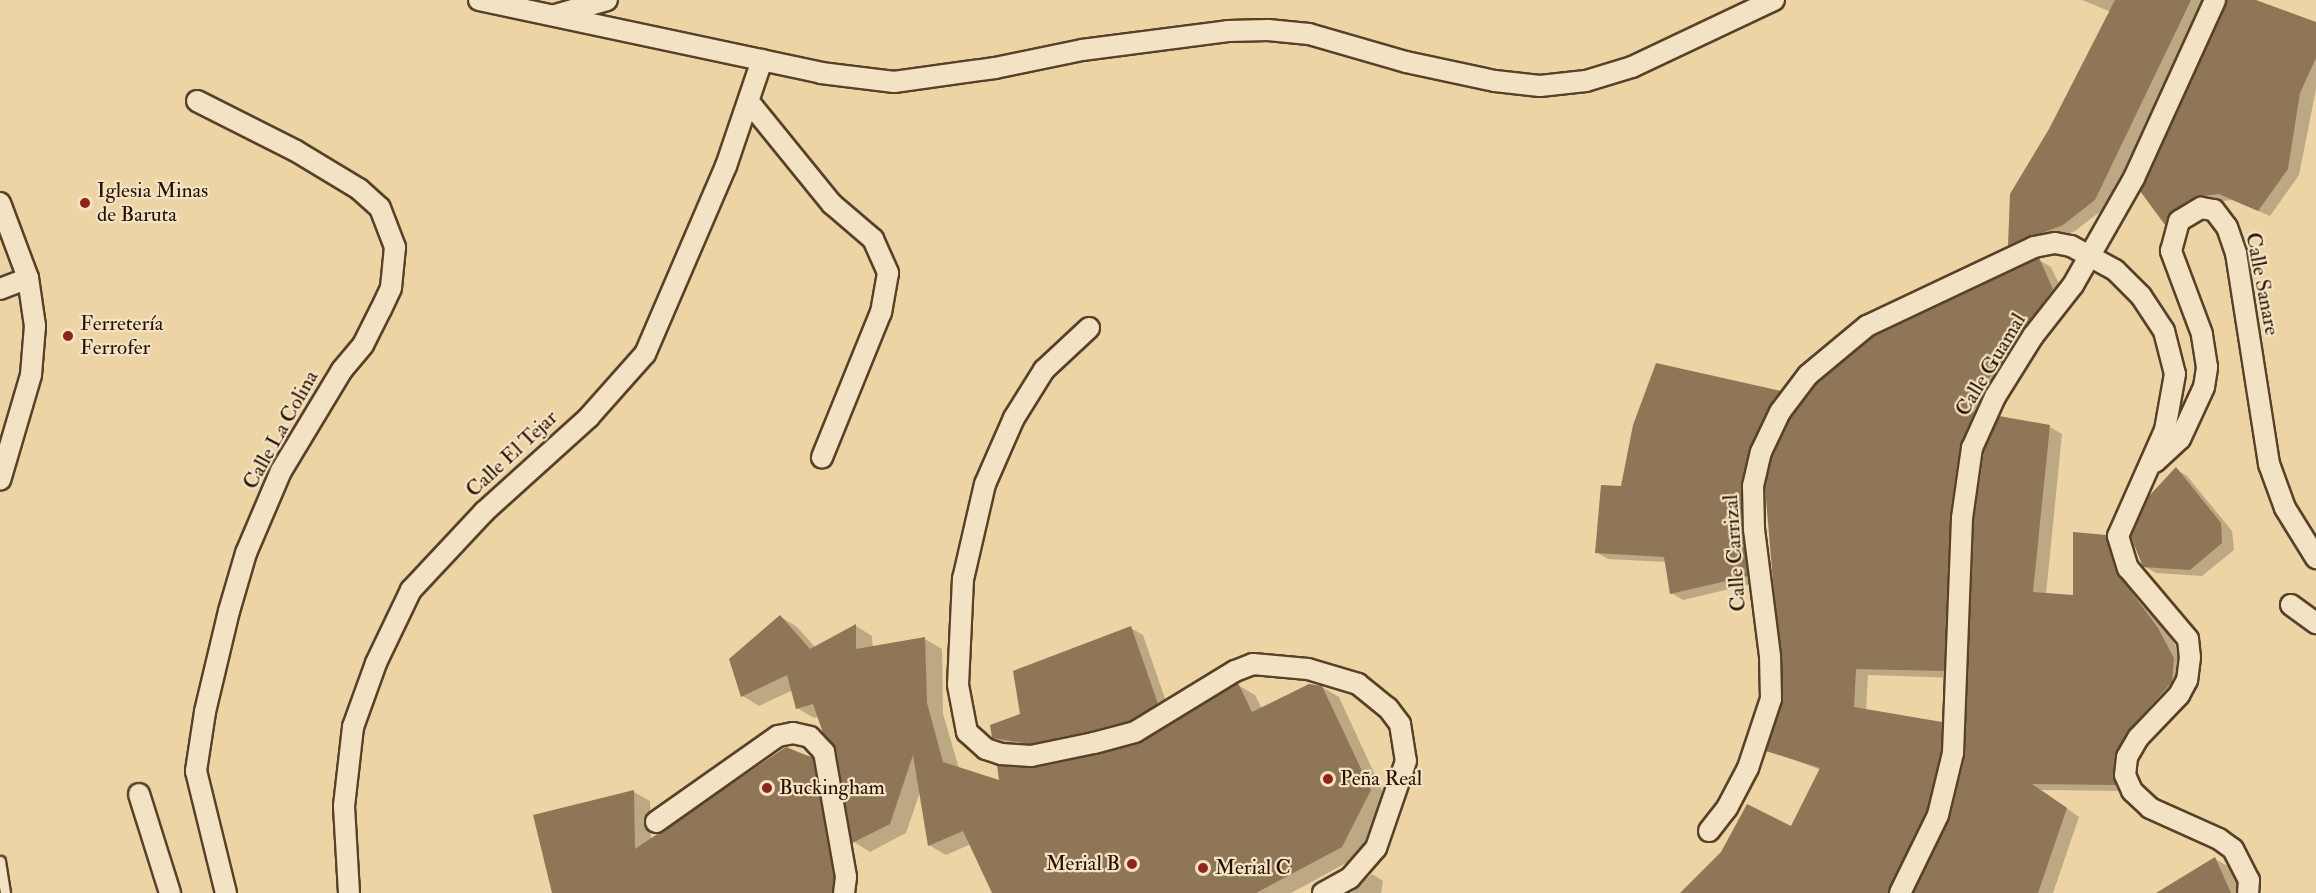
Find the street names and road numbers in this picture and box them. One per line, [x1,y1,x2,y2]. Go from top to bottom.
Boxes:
street label: Calle Sanare [2240,230,2284,338]
street label: Calle Guamal [1951,309,2031,421]
street label: Calle La Colina [238,366,324,494]
street label: Calle El Tejar [461,405,563,503]
street label: Calle Carrizal [1718,494,1752,612]

